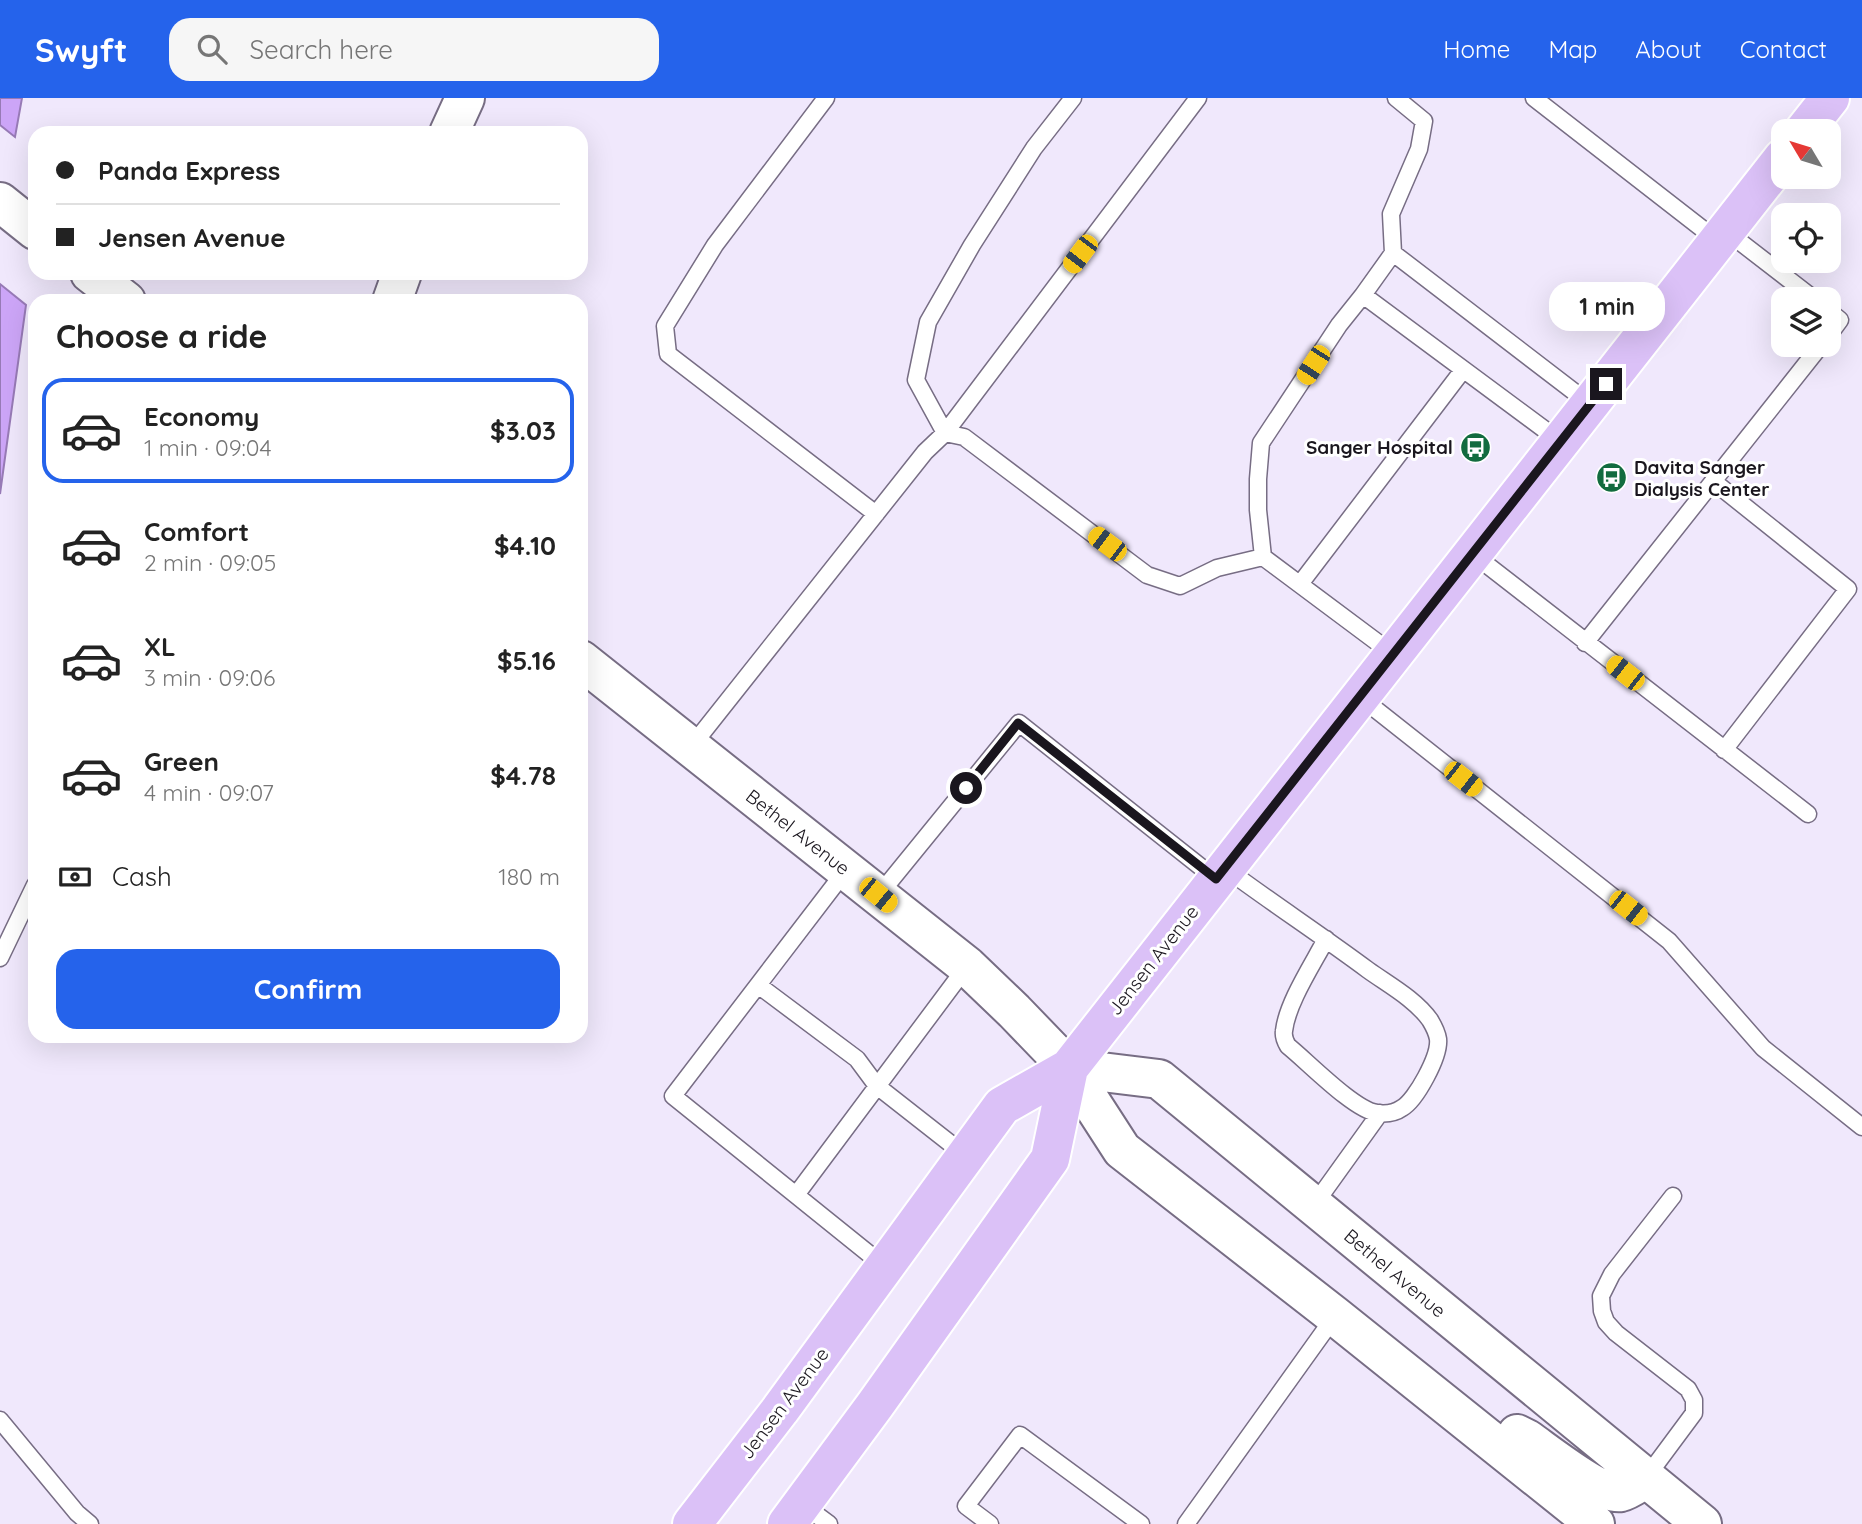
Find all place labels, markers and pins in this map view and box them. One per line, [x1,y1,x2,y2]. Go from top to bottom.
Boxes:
bus stop icon: Sanger Hospital [1459,430,1493,464]
place label: Sanger Hospital [1306,435,1453,459]
place label: Davita Sanger Dialysis Center [1634,455,1770,501]
bus stop icon: Davita Sanger Dialysis Center [1594,461,1628,495]

